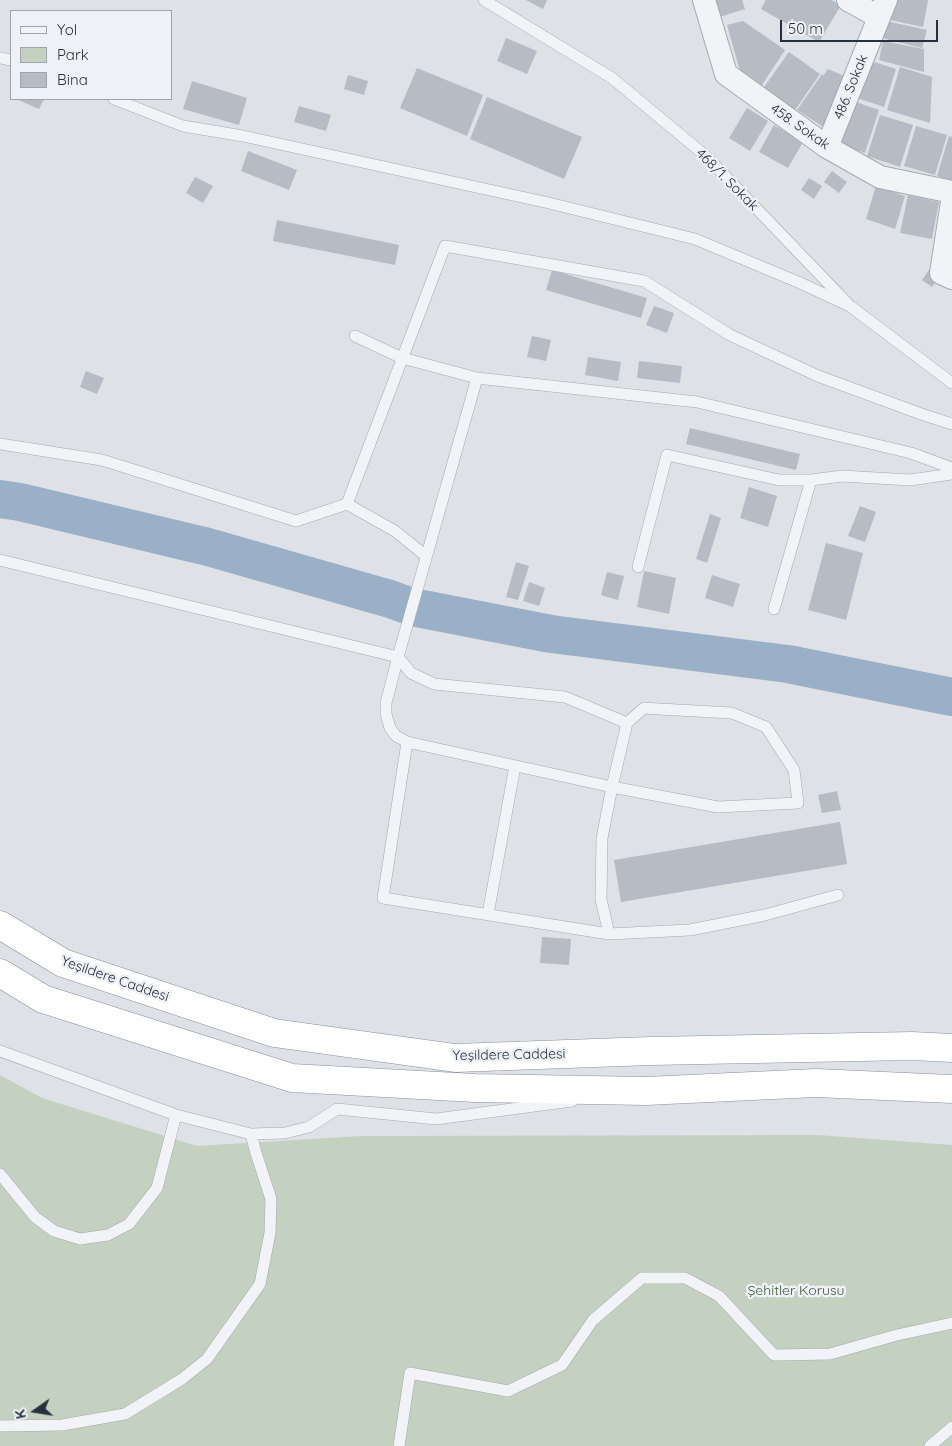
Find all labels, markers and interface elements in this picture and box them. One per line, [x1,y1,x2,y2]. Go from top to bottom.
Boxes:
legend [10,10,172,100]
scale bar [782,10,940,42]
text: 50 m [788,19,823,38]
text: Yol [57,20,77,39]
text: Park [57,45,89,64]
street label: 486. Sokak [830,52,872,122]
text: Bina [57,70,88,89]
street label: 458. Sokak [767,100,833,154]
street label: 468/1. Sokak [692,145,762,215]
street label: Yeşildere Caddesi [59,953,171,1005]
street label: Yeşildere Caddesi [452,1046,566,1064]
park label: Şehitler Korusu [747,1283,845,1299]
north arrow [10,1386,60,1436]
text: K [11,1408,30,1421]

